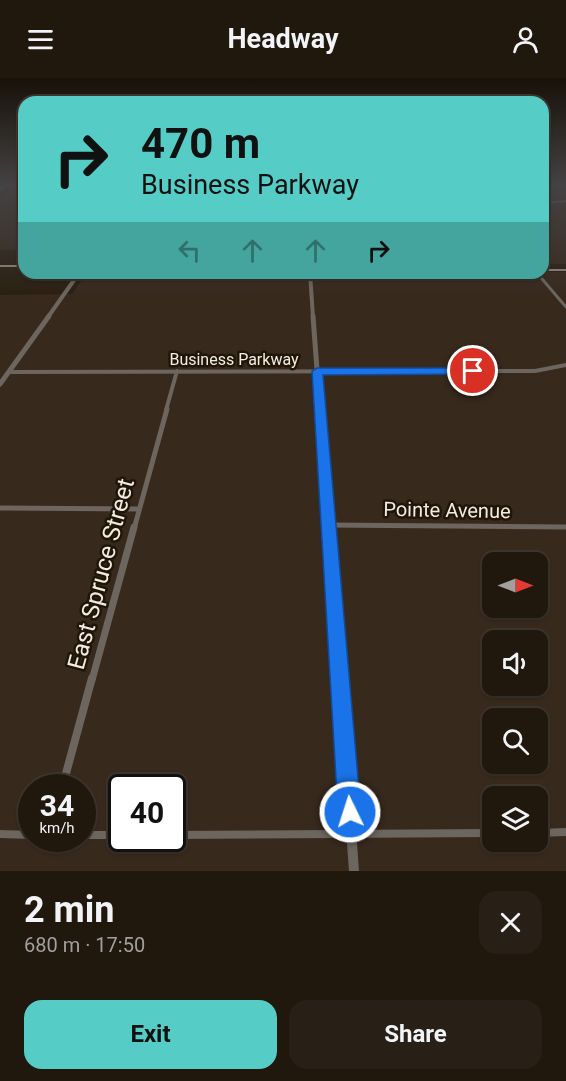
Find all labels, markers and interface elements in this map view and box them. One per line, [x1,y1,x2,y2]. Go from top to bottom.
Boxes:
icon: menu [24,23,57,56]
text: Headway [228,23,338,55]
icon: person [509,23,542,56]
text: 470 m [141,119,260,168]
icon: right [42,120,120,198]
text: Business Parkway [141,169,359,201]
icon: left [173,234,206,267]
icon: ahead [236,234,269,267]
icon: ahead [299,234,332,267]
icon: right [362,234,395,267]
pin [447,345,498,396]
street label: Business Parkway [169,350,299,369]
icon: arrive [456,354,489,387]
street label: East Spruce Street [62,475,140,673]
street label: Pointe Avenue [383,497,511,523]
north arrow [482,552,548,618]
map controls [482,552,548,852]
button: sound [482,630,548,696]
button: search [482,708,548,774]
speed limit sign: 40 [108,774,186,852]
position arrow [318,780,382,844]
button: layers [482,786,548,852]
text: 34 [40,788,74,823]
text: km/h [39,819,75,837]
text: 2 min [24,889,115,931]
button: close [479,891,542,954]
text: 680 m · 17:50 [24,933,145,957]
button: Exit [24,1000,277,1069]
button: Share [289,1000,542,1069]

